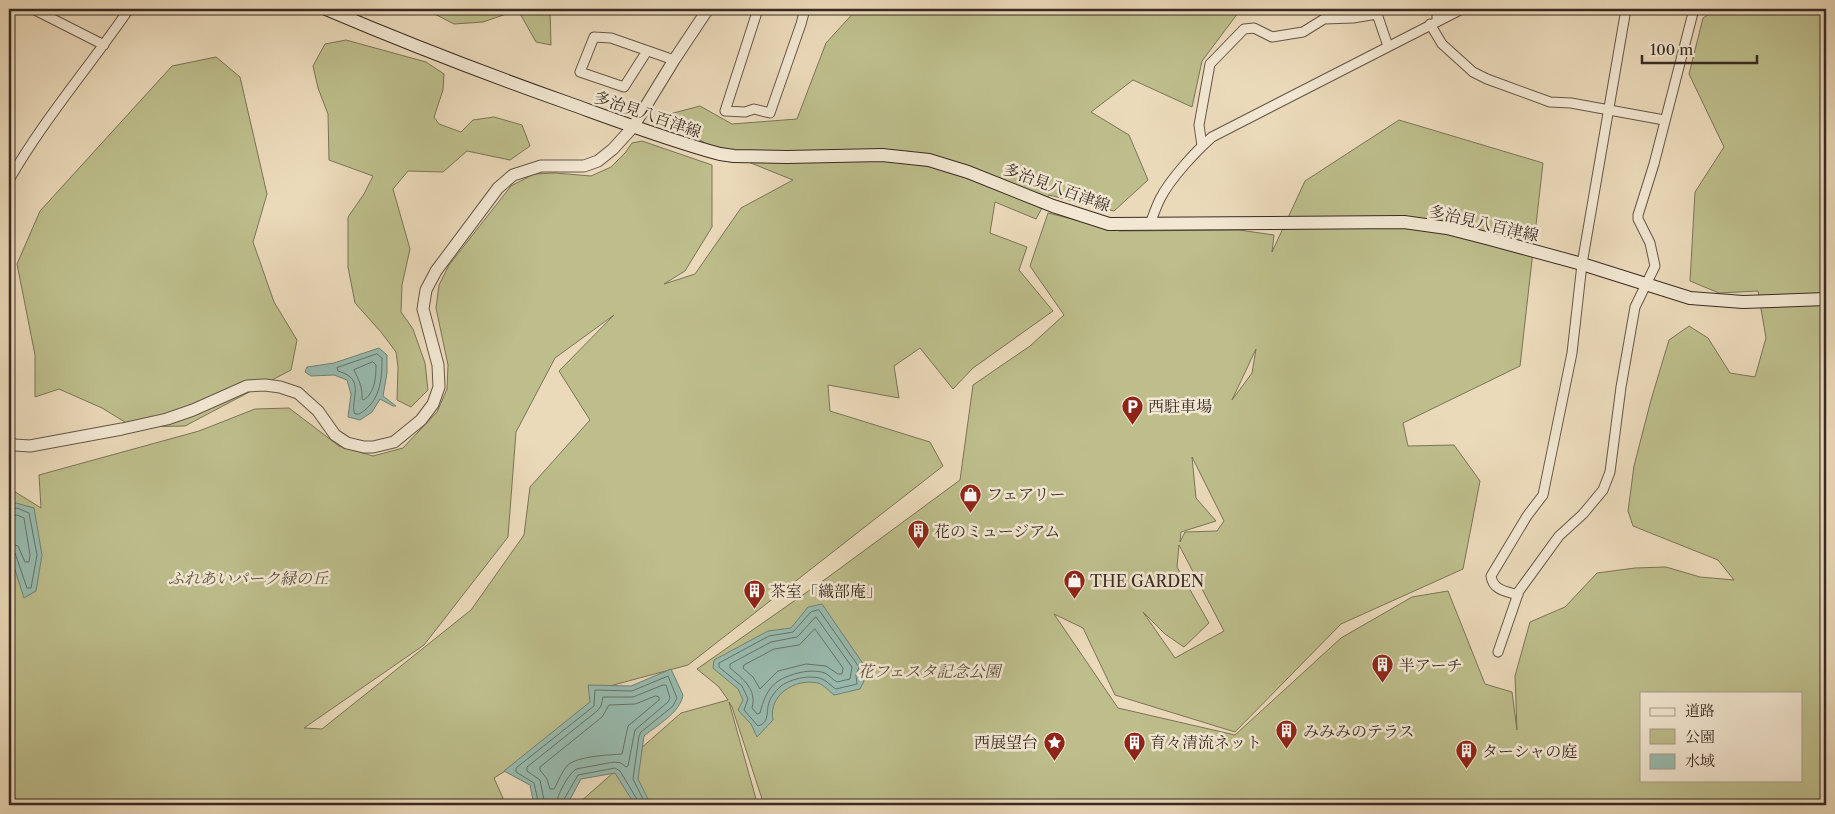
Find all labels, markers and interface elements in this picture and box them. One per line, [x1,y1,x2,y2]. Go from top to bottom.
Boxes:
scale bar [1642,32,1758,64]
text: 100 m [1650,40,1693,59]
street label: 多治見八百津線 [592,86,704,142]
street label: 多治見八百津線 [1001,158,1113,216]
street label: 多治見八百津線 [1427,201,1541,245]
parking icon: 西駐車場 [1120,394,1144,425]
place label: 西駐車場 [1148,396,1212,416]
shop icon: フェアリー [959,482,983,513]
place label: フェアリー [987,484,1066,504]
building icon: 花のミュージアム [906,519,930,550]
place label: 花のミュージアム [934,521,1060,541]
park label: ふれあいパーク緑の丘 [168,568,329,588]
shop icon: THE GARDEN [1062,569,1086,600]
place label: THE GARDEN [1090,571,1204,591]
building icon: 茶室「織部庵」 [742,579,766,610]
place label: 茶室「織部庵」 [770,581,882,601]
building icon: 半アーチ [1371,653,1395,684]
place label: 半アーチ [1399,655,1463,675]
park label: 花フェスタ記念公園 [857,661,1004,681]
legend [1640,692,1802,782]
text: 道路 [1685,701,1715,720]
building icon: みみみのテラス [1275,719,1299,750]
place label: みみみのテラス [1303,721,1415,741]
text: 公園 [1685,727,1715,746]
place icon: 西展望台 [1042,730,1066,761]
building icon: 育々清流ネット [1122,730,1146,761]
place label: 西展望台 [974,732,1038,752]
place label: 育々清流ネット [1150,732,1262,752]
building icon: ターシャの庭 [1454,739,1478,770]
place label: ターシャの庭 [1482,741,1577,761]
text: 水域 [1685,751,1715,770]

